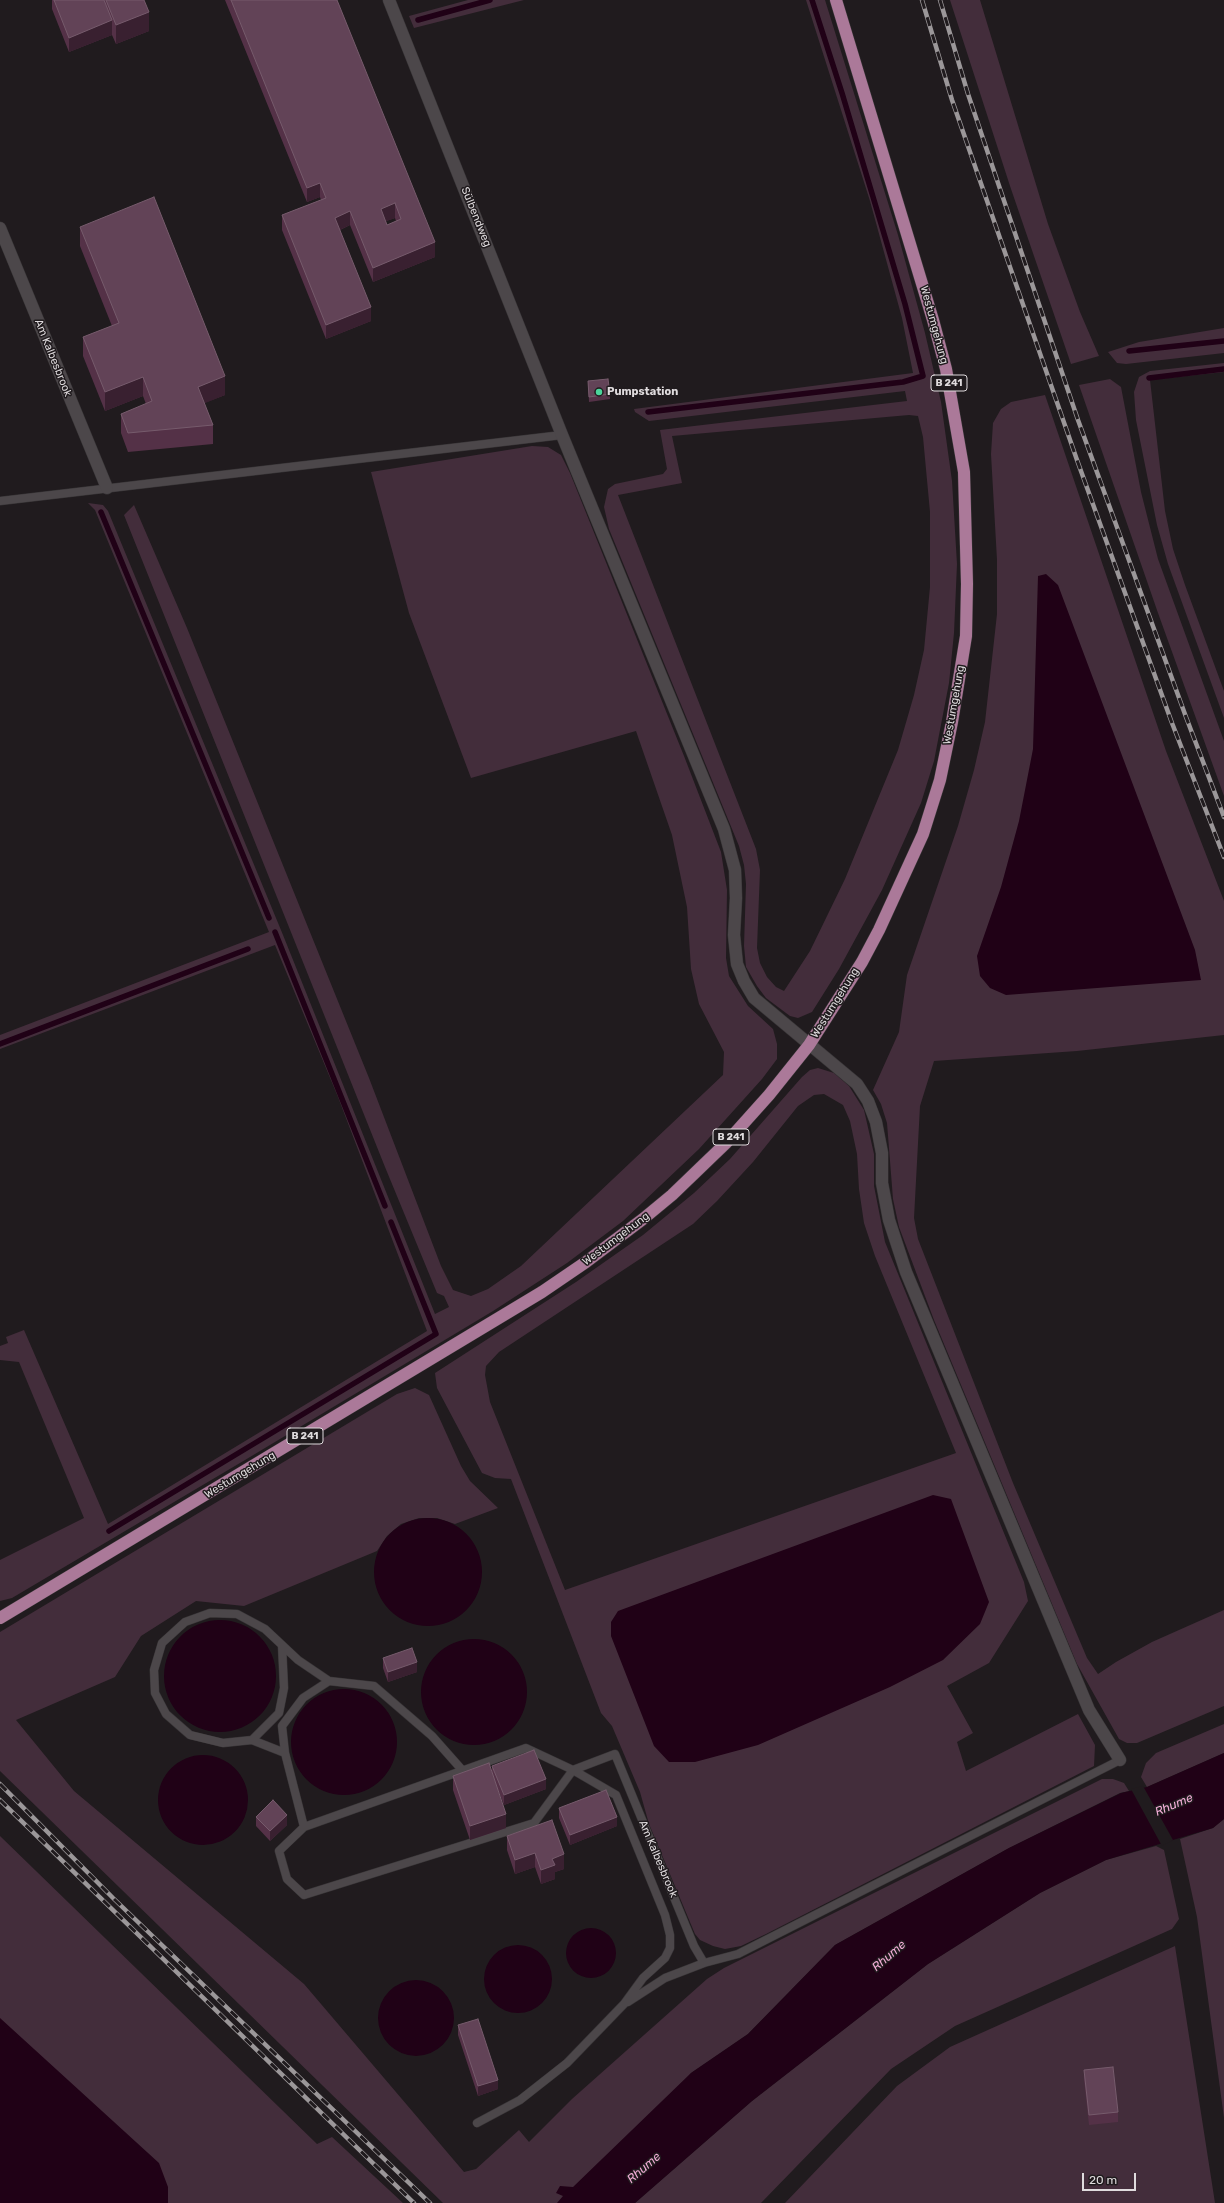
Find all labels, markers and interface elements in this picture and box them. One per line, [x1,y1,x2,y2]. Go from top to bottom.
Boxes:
street label: Sülbendweg [458,185,494,249]
street label: Westumgehung [917,284,951,366]
street label: Am Kalbesbrook [31,317,75,399]
road number: B 241 [931,375,967,391]
place label: Pumpstation [607,385,678,399]
marker: Pumpstation [594,387,604,397]
street label: Westumgehung [941,664,967,746]
street label: Westumgehung [808,965,862,1041]
road number: B 241 [713,1129,749,1145]
street label: Westumgehung [580,1210,652,1268]
road number: B 241 [287,1428,323,1444]
street label: Westumgehung [202,1449,278,1501]
water label: Rhume [1153,1791,1195,1819]
street label: Am Kalbesbrook [636,1819,680,1899]
water label: Rhume [869,1938,909,1974]
water label: Rhume [624,2150,664,2186]
scale bar [1084,2165,1138,2191]
text: 20 m [1089,2173,1117,2187]

